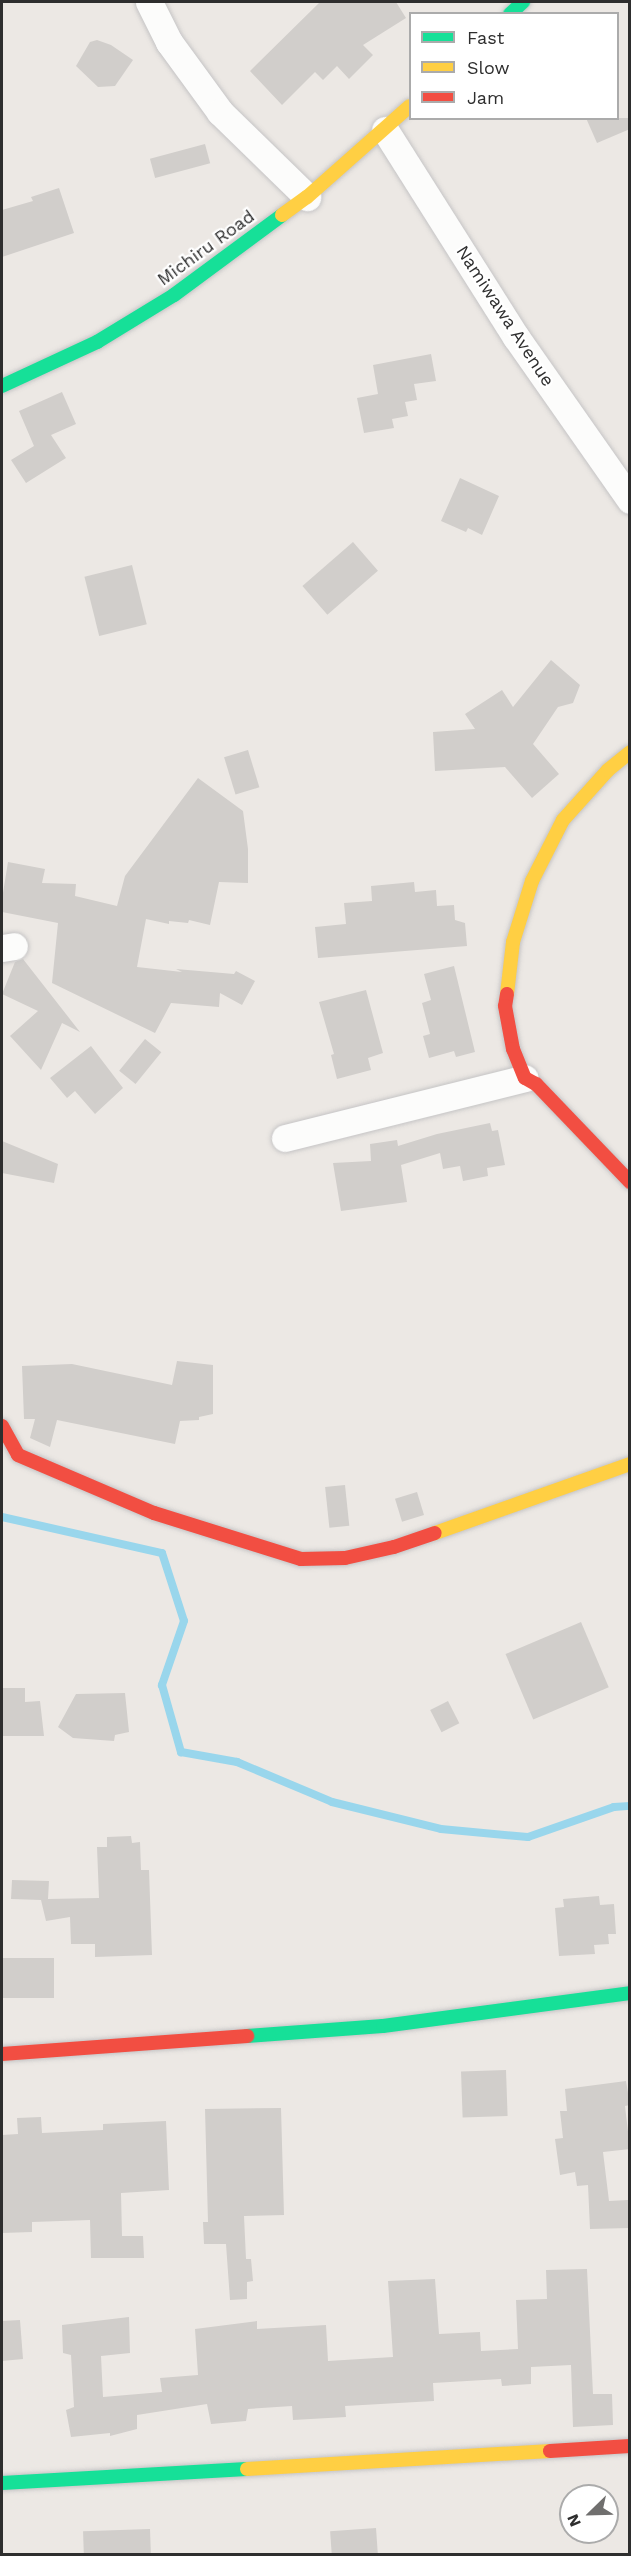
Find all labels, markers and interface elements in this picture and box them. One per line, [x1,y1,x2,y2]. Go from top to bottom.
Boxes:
legend [409,12,619,120]
text: Fast [467,27,504,48]
text: Slow [467,57,510,78]
text: Jam [467,87,504,108]
street label: Michiru Road [153,206,259,290]
street label: Namiwawa Avenue [451,241,559,391]
north arrow [559,2484,619,2544]
text: N [563,2511,585,2530]

